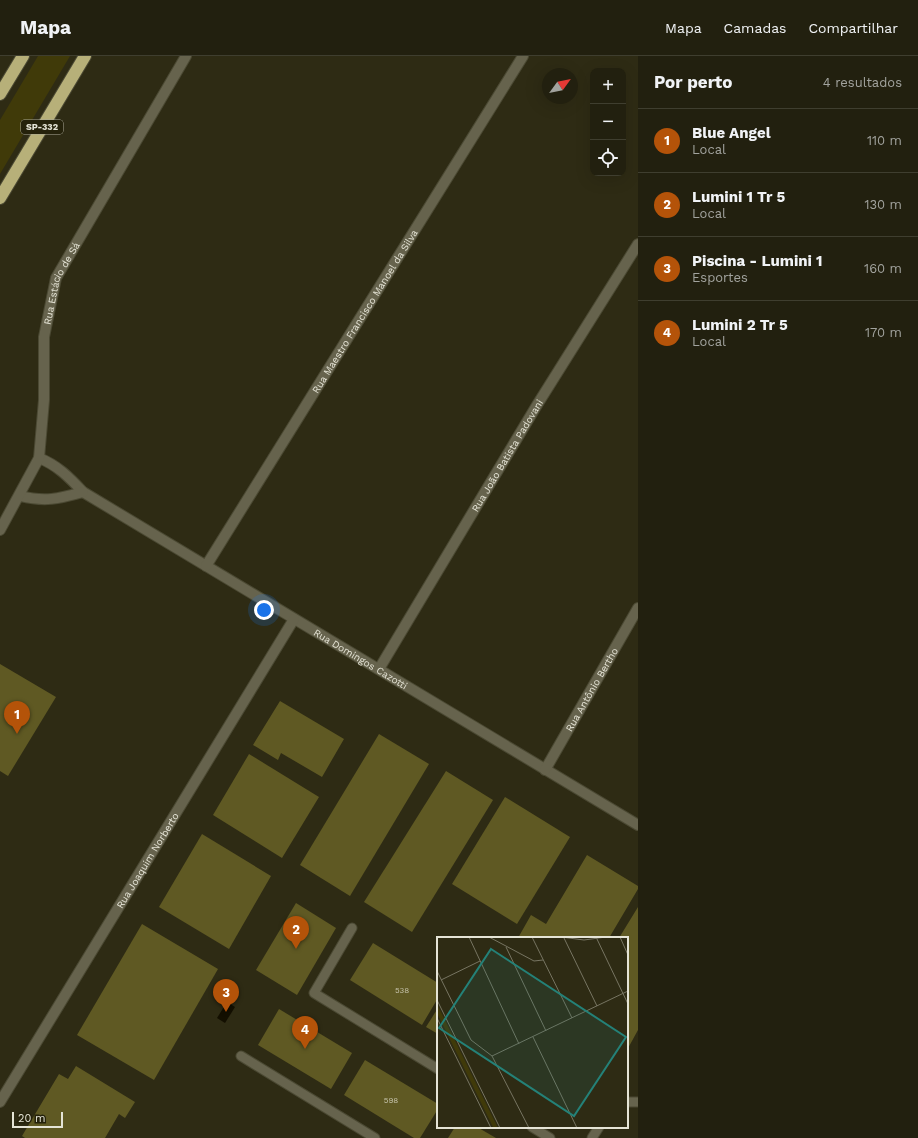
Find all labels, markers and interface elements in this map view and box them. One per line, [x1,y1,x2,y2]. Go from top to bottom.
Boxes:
text: Mapa [20,16,71,39]
text: Mapa [665,20,702,36]
text: Camadas [724,20,786,36]
text: Compartilhar [808,20,898,36]
north arrow [542,68,578,104]
map controls [590,68,626,176]
button: + [590,68,626,104]
text: Por perto [654,72,732,92]
text: 4 resultados [823,75,902,90]
button: − [590,104,626,140]
road number: SP-332 [21,120,63,134]
text: Blue Angel [692,124,771,142]
text: 1 [664,133,670,148]
text: 110 m [867,133,902,148]
button: locate [590,140,626,176]
text: Local [692,142,726,157]
text: Lumini 1 Tr 5 [692,188,785,206]
text: 2 [663,197,671,212]
text: 130 m [864,197,902,212]
text: Local [692,206,726,221]
street label: Rua Maestro Francisco Manoel da Silva [310,227,420,395]
street label: Rua Estácio de Sá [42,240,82,326]
text: Piscina - Lumini 1 [692,252,823,270]
text: 3 [663,261,671,276]
text: 160 m [864,261,902,276]
text: Esportes [692,270,748,285]
text: Lumini 2 Tr 5 [692,316,788,334]
text: 4 [663,325,671,340]
text: 170 m [865,325,902,340]
text: Local [692,334,726,349]
street label: Rua João Batista Padovani [469,397,545,514]
your location [254,600,274,620]
street label: Rua Domingos Cazotti [312,627,409,691]
street label: Rua Antônio Bertho [563,646,620,733]
pin: 1 [4,701,30,734]
street label: Rua Joaquim Norberto [114,811,181,910]
pin: 2 [283,916,309,949]
inset map [437,937,628,1128]
pin: 3 [213,979,239,1012]
house number: 538 [395,986,409,995]
pin: 4 [292,1016,318,1049]
house number: 598 [384,1096,398,1105]
scale bar [12,1110,63,1129]
text: 20 m [18,1112,46,1125]

